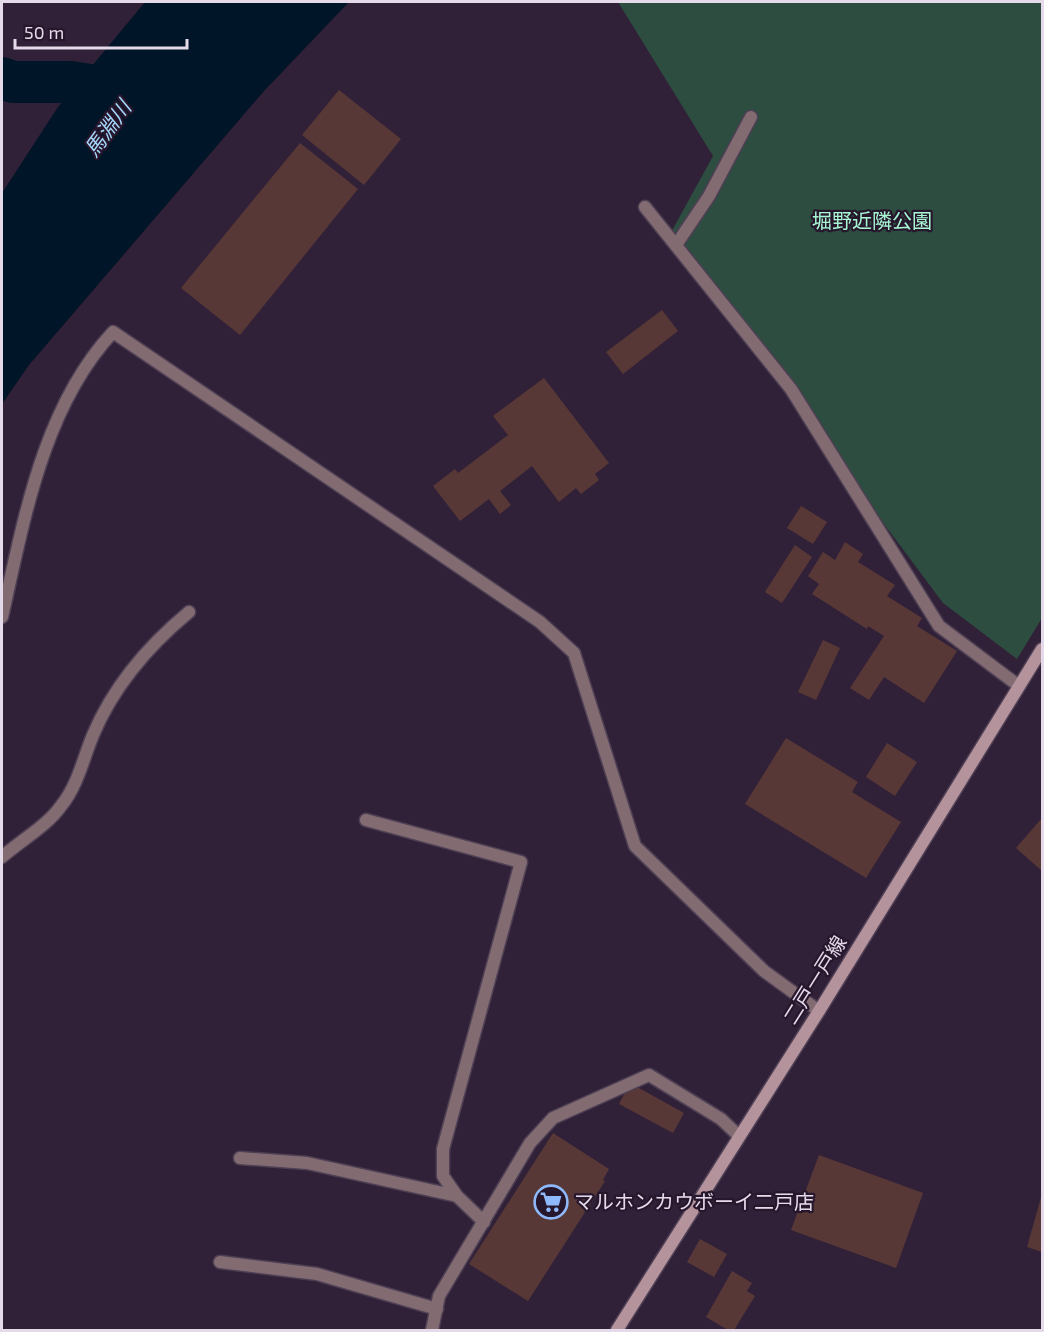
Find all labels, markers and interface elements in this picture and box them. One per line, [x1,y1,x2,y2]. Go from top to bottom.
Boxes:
scale bar [15,12,188,50]
text: 50 m [24,21,64,43]
water label: 馬淵川 [78,94,137,161]
park label: 堀野近隣公園 [812,208,932,232]
street label: 二戸一戸線 [777,931,851,1028]
supermarket icon: マルホンカウボーイ二戸店 [533,1184,569,1220]
place label: マルホンカウボーイ二戸店 [574,1189,814,1213]

